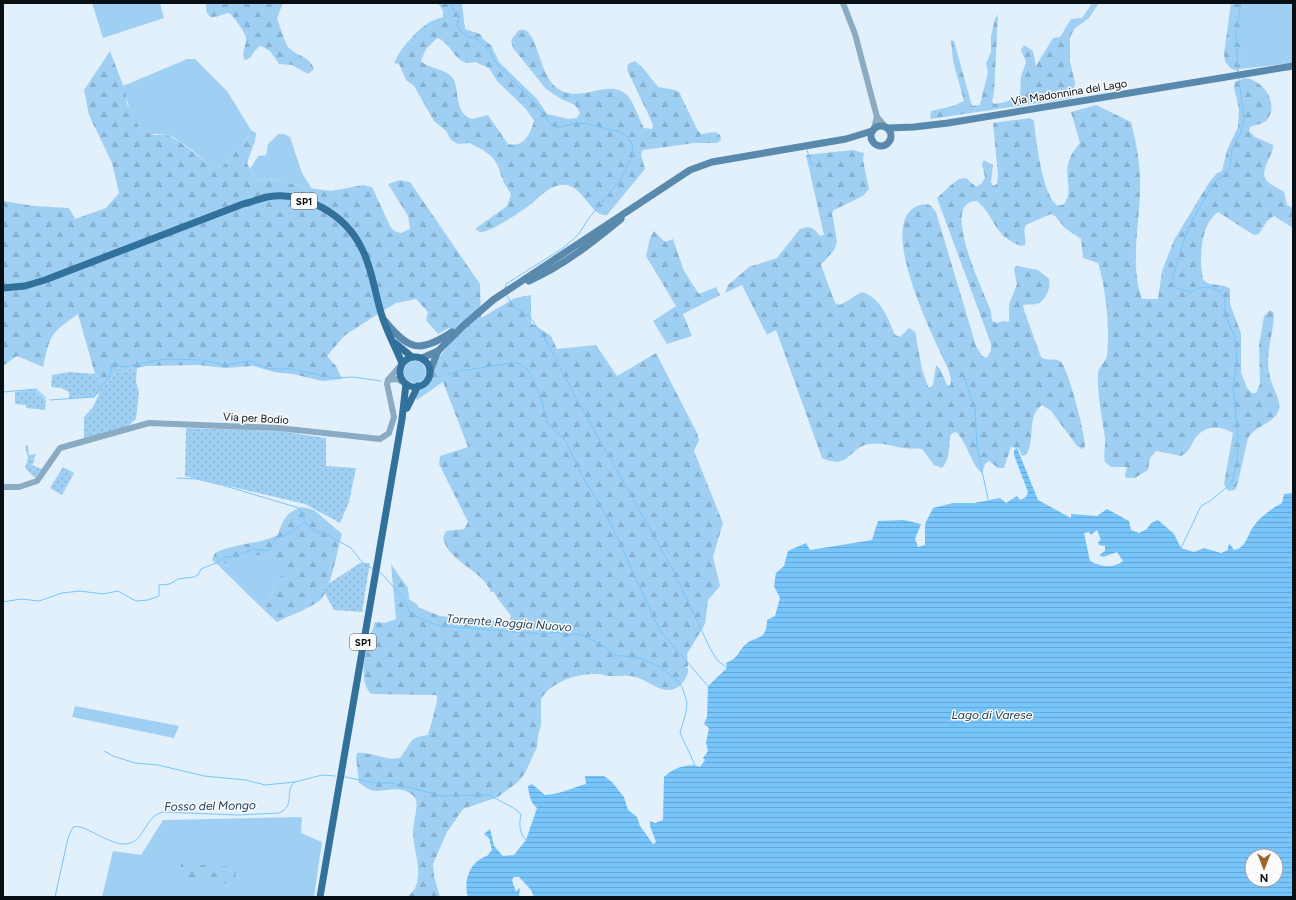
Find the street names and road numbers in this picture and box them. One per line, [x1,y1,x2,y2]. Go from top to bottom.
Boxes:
street label: Via Madonnina del Lago [1010,77,1128,108]
road number: SP1 [291,193,317,209]
street label: Via per Bodio [223,410,289,427]
road number: SP1 [350,634,376,650]

